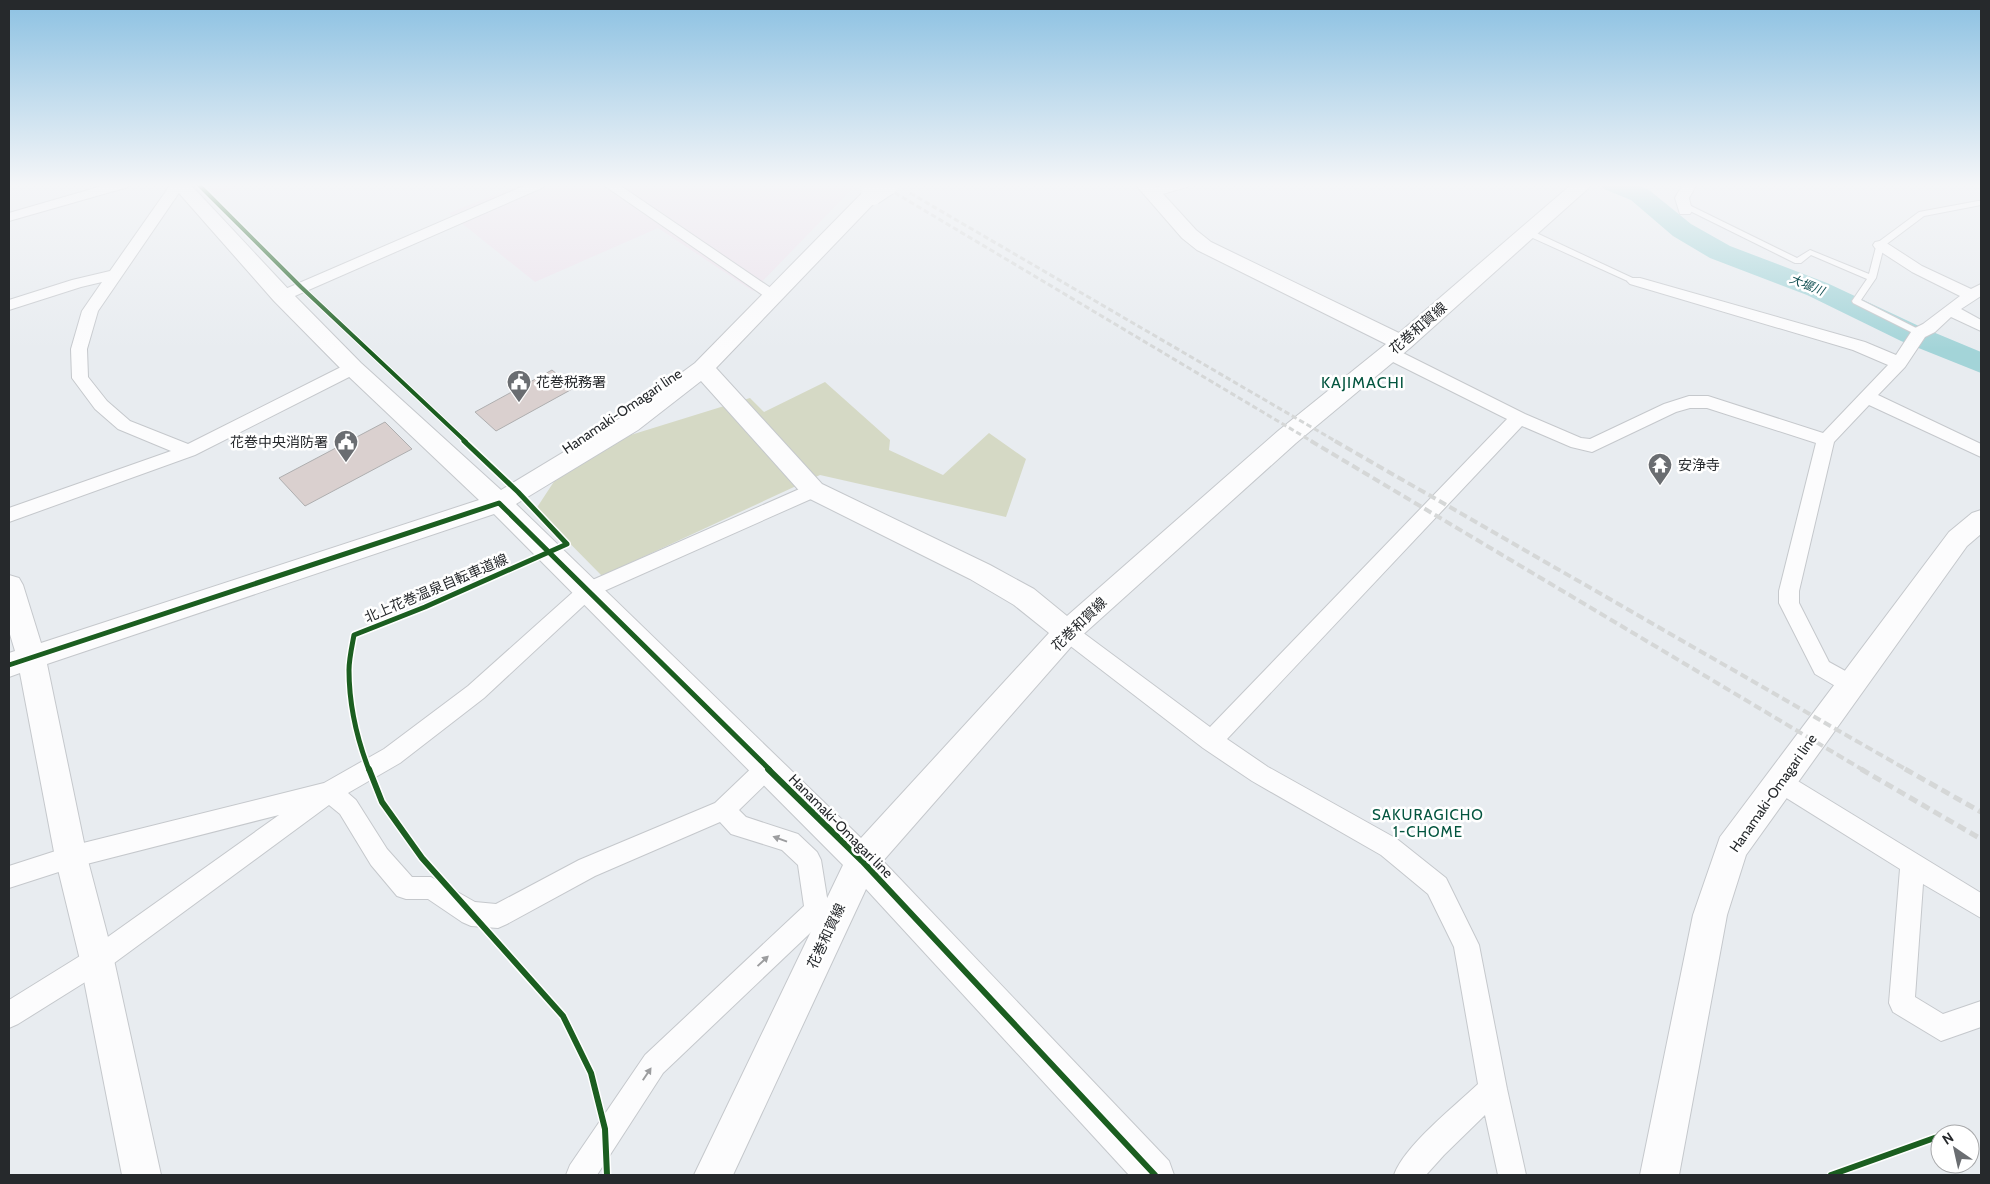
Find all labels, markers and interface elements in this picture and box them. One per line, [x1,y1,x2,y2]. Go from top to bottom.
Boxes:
water label: 大堰川 [1788,271,1829,299]
street label: 花巻和賀線 [1386,298,1450,358]
street label: Hanamaki-Omagari line [559,364,685,458]
public building icon: 花巻税務署 [506,369,532,403]
place label: 花巻税務署 [536,373,606,391]
district label: KAJIMACHI [1321,373,1405,392]
public building icon: 花巻中央消防署 [333,429,359,463]
place label: 花巻中央消防署 [230,433,328,451]
temple icon: 安浄寺 [1647,452,1673,486]
place label: 安浄寺 [1678,456,1720,474]
street label: 北上花巻温泉自転車道線 [362,550,510,626]
street label: 花巻和賀線 [1048,593,1110,655]
street label: Hanamaki-Omagari line [1725,730,1821,856]
street label: Hanamaki-Omagari line [785,770,897,882]
district label: SAKURAGICHO 1-CHOME [1372,806,1484,841]
one-way arrow [772,835,787,843]
street label: 花巻和賀線 [803,900,849,972]
one-way arrow [757,955,769,967]
one-way arrow [642,1068,652,1081]
north arrow [1930,1124,1980,1174]
text: N [1939,1128,1957,1148]

